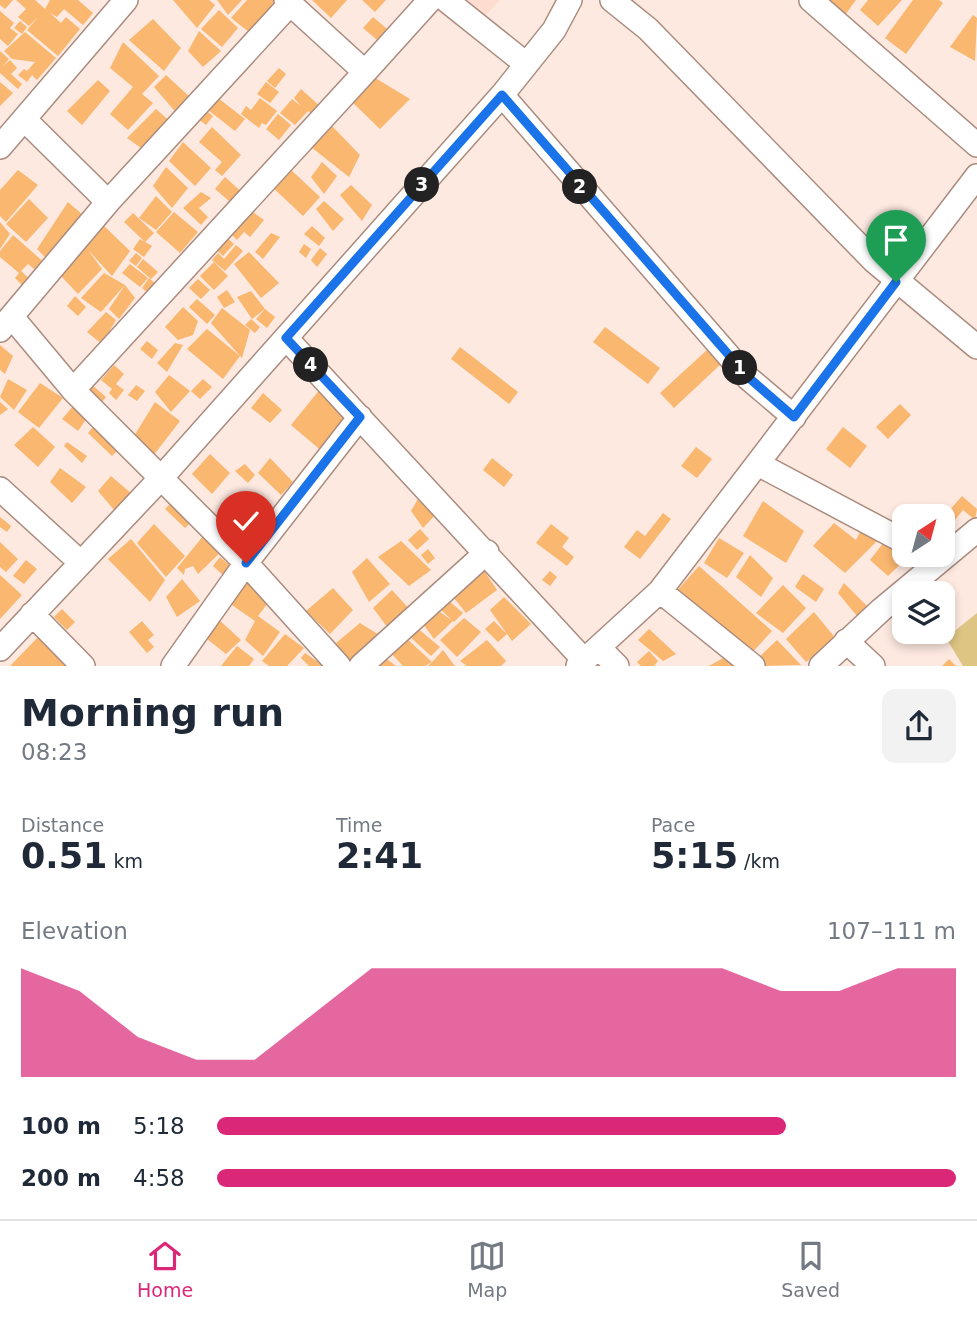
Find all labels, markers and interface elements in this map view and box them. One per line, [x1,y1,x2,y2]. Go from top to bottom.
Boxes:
pin: 3 [404,168,440,202]
pin: 2 [562,170,598,204]
text: 3 [415,173,428,195]
text: 2 [573,175,586,197]
pin [866,210,926,282]
icon: arrive [877,221,915,259]
pin: 4 [294,348,328,382]
pin: 1 [722,350,758,386]
text: 4 [304,353,317,375]
text: 1 [733,356,746,378]
pin [216,491,276,563]
icon: check [227,502,265,540]
north arrow [892,504,956,567]
map controls [892,504,955,644]
button: layers [892,581,955,644]
button: share [882,689,956,763]
text: Morning run [21,691,284,735]
text: 08:23 [21,739,87,765]
text: Distance [21,814,104,836]
text: Time [336,814,383,836]
text: Pace [651,814,695,836]
text: 0.51 [21,836,107,876]
text: 2:41 [336,836,423,876]
text: 5:15 [651,836,738,876]
text: km [107,850,143,872]
text: /km [738,850,780,872]
text: Elevation [21,918,128,944]
text: 107–111 m [827,918,956,944]
text: 100 m [21,1113,101,1139]
text: 5:18 [133,1113,185,1139]
text: 200 m [21,1165,101,1191]
text: 4:58 [133,1165,185,1191]
tab: Home [137,1237,193,1301]
tab: Map [467,1237,507,1301]
tab: Saved [781,1237,840,1301]

